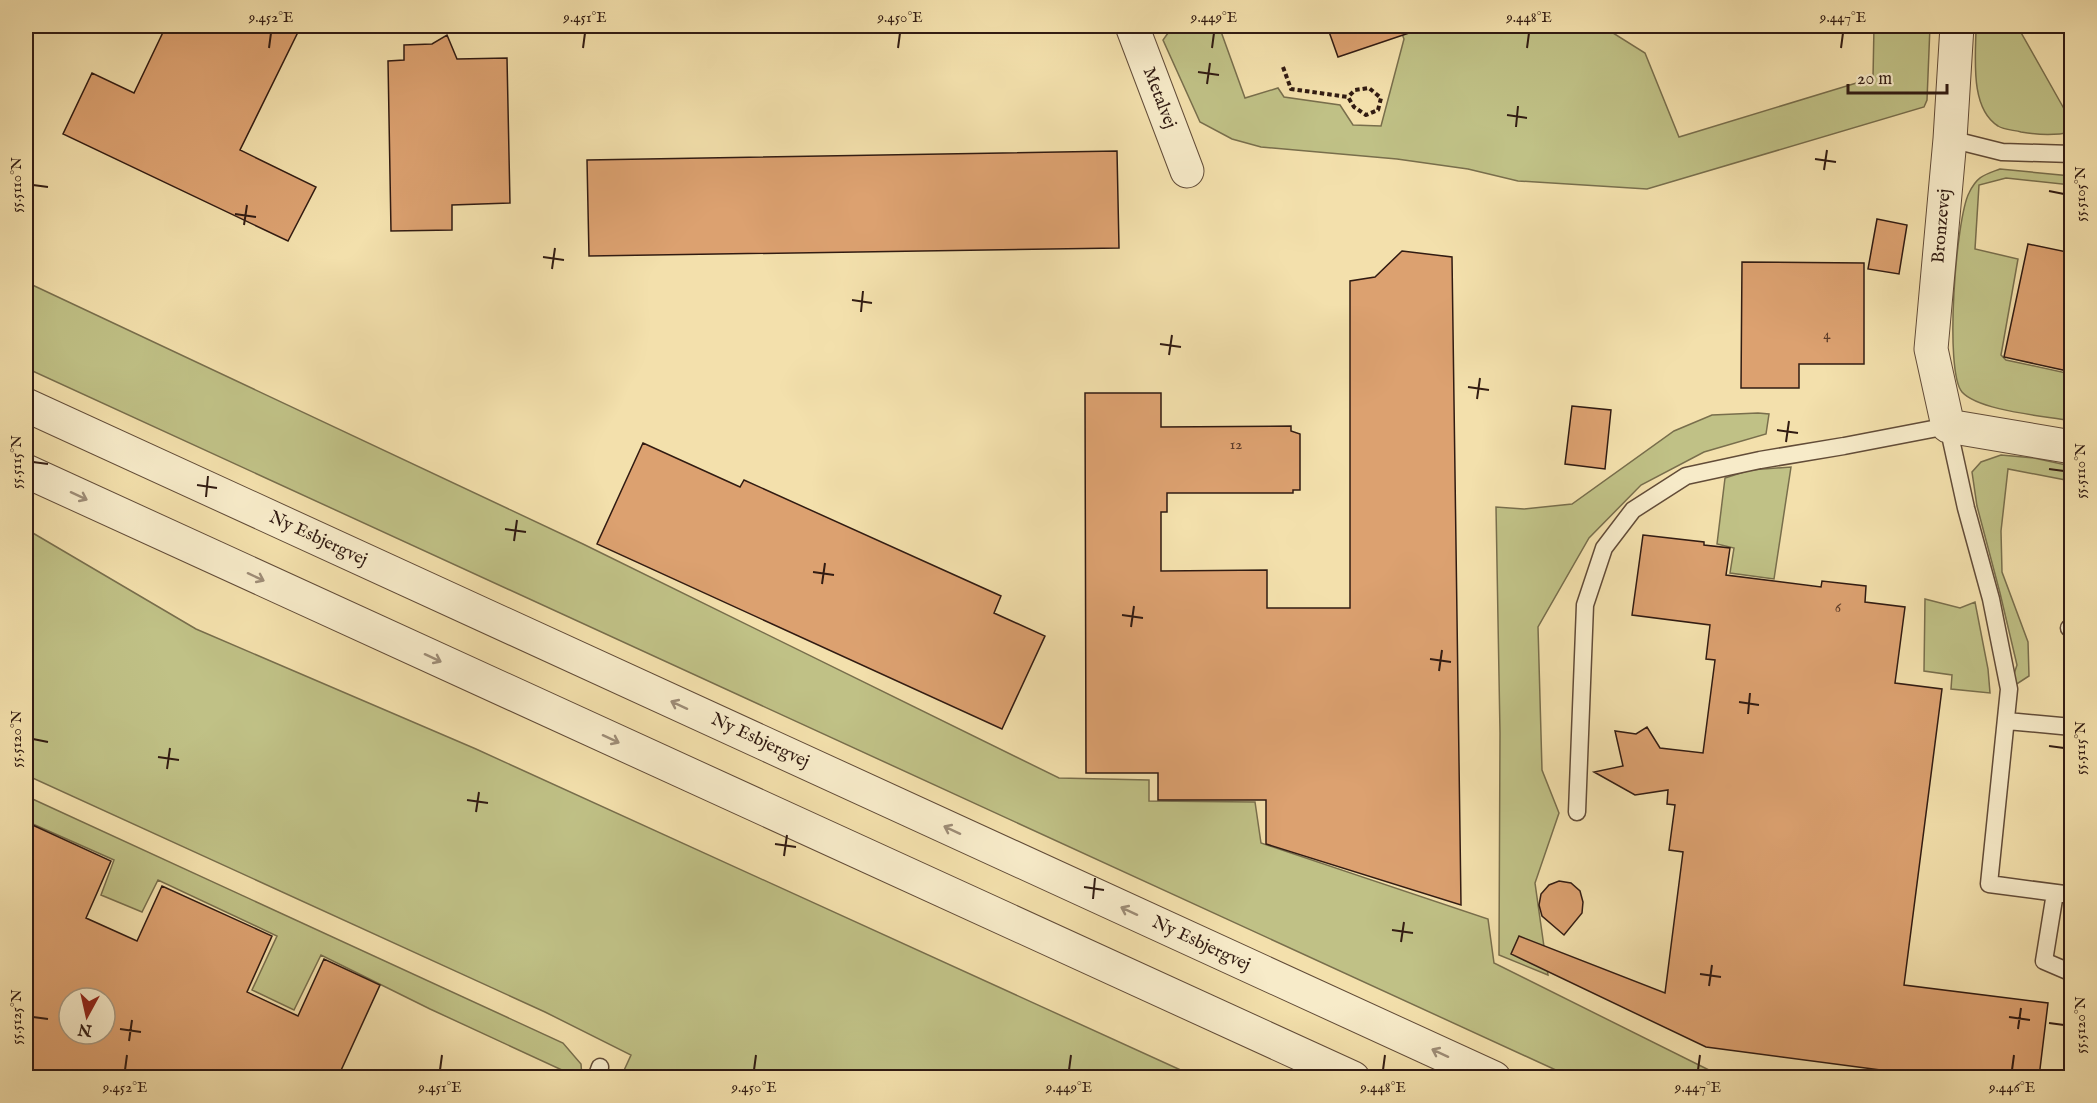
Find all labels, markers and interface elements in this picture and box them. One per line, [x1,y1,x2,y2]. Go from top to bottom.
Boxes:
text: 9.452°E [248,8,293,27]
text: 9.451°E [562,8,607,27]
text: 9.450°E [876,8,923,27]
text: 9.449°E [1190,8,1237,27]
text: 9.448°E [1505,8,1552,27]
text: 9.447°E [1819,8,1866,27]
scale bar [1848,57,1947,95]
street label: Metalvej [1137,64,1181,132]
text: 20 m [1857,68,1892,91]
text: 55.5110°N [7,157,26,213]
text: 55.5105°N [2071,166,2090,222]
street label: Bronzevej [1927,188,1957,264]
house number: 4 [1823,325,1831,344]
text: 55.5115°N [7,435,26,489]
house number: 12 [1230,435,1242,454]
text: 55.5110°N [2071,443,2090,499]
one-way arrow [69,490,87,502]
street label: Ny Esbjergvej [265,506,371,572]
one-way arrow [247,571,265,583]
house number: 6 [1835,598,1842,617]
one-way arrow [424,652,442,664]
one-way arrow [671,698,689,710]
street label: Ny Esbjergvej [707,708,813,774]
text: 55.5120°N [7,710,26,768]
text: 55.5115°N [2071,721,2090,775]
one-way arrow [601,733,619,745]
one-way arrow [944,823,962,835]
one-way arrow [1121,904,1139,916]
street label: Ny Esbjergvej [1148,911,1254,977]
north arrow [57,986,117,1046]
text: 55.5125°N [7,989,26,1045]
text: 55.5120°N [2071,996,2090,1054]
text: N [77,1018,94,1040]
one-way arrow [1432,1047,1450,1059]
text: 9.452°E [102,1078,147,1097]
text: 9.451°E [417,1078,462,1097]
text: 9.450°E [730,1078,777,1097]
text: 9.449°E [1045,1078,1092,1097]
text: 9.448°E [1359,1078,1406,1097]
text: 9.447°E [1674,1078,1721,1097]
text: 9.446°E [1988,1078,2035,1097]

